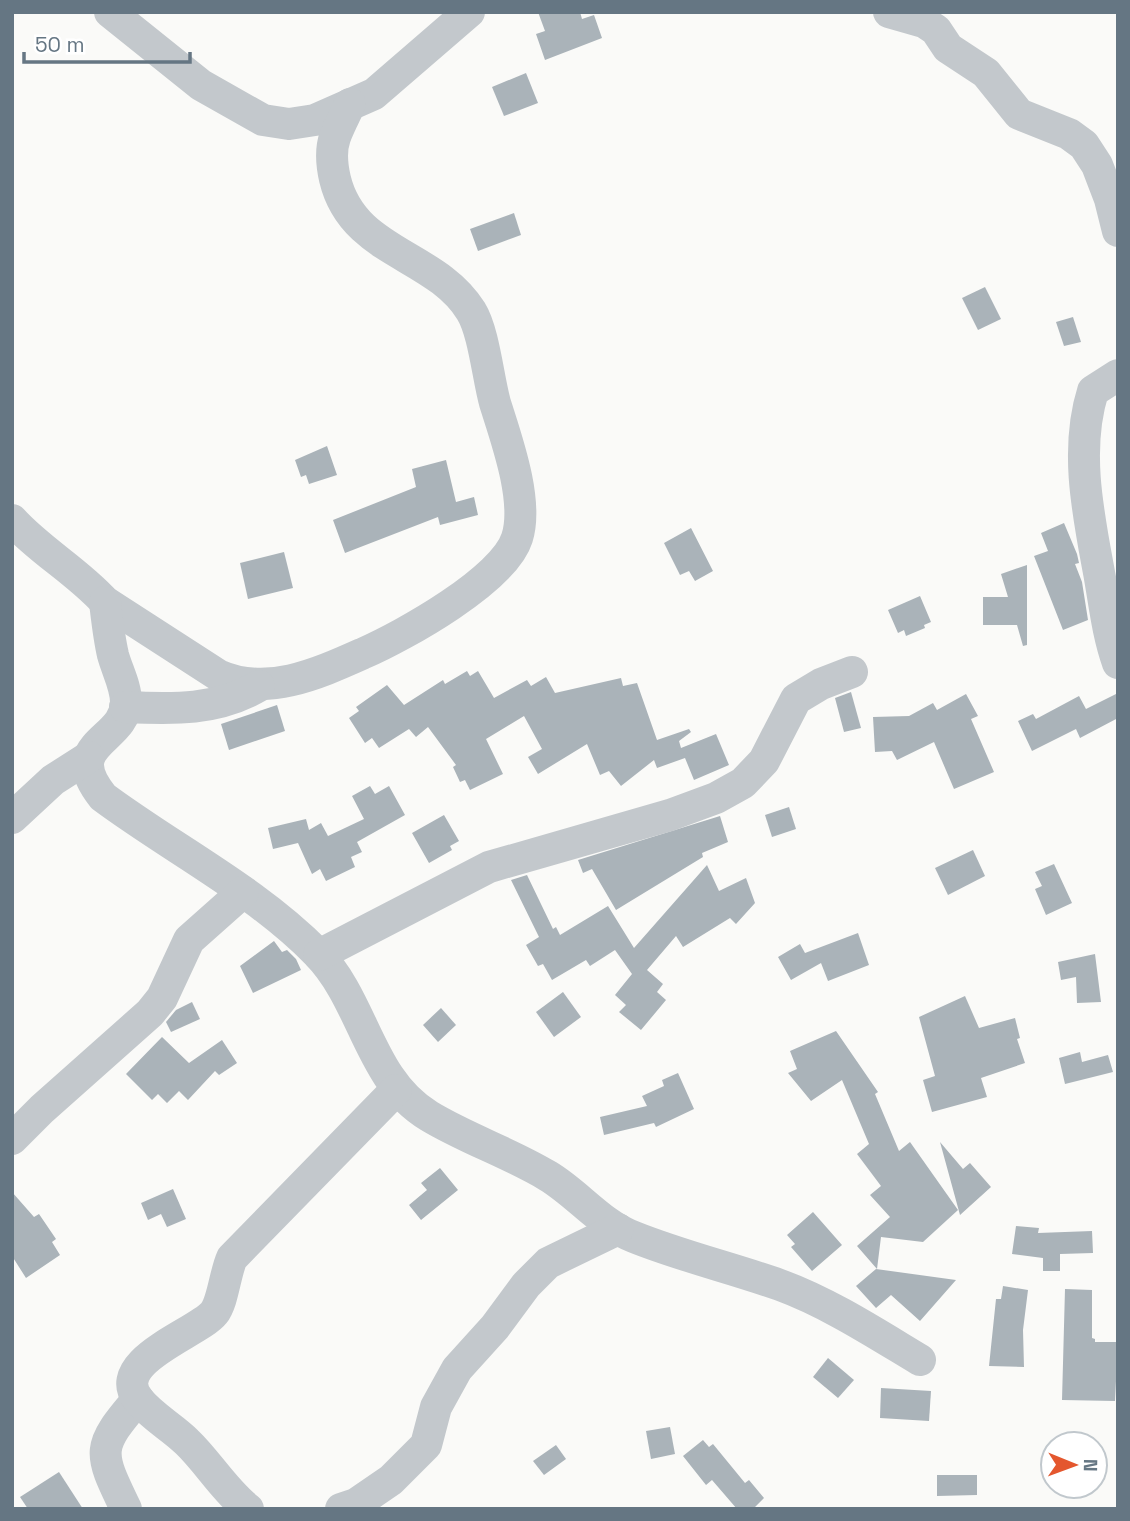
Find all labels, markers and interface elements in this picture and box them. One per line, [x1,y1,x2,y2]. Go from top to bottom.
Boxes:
scale bar [24,21,191,65]
text: 50 m [35,31,85,58]
north arrow [1039,1430,1109,1500]
text: N [1078,1459,1103,1472]

